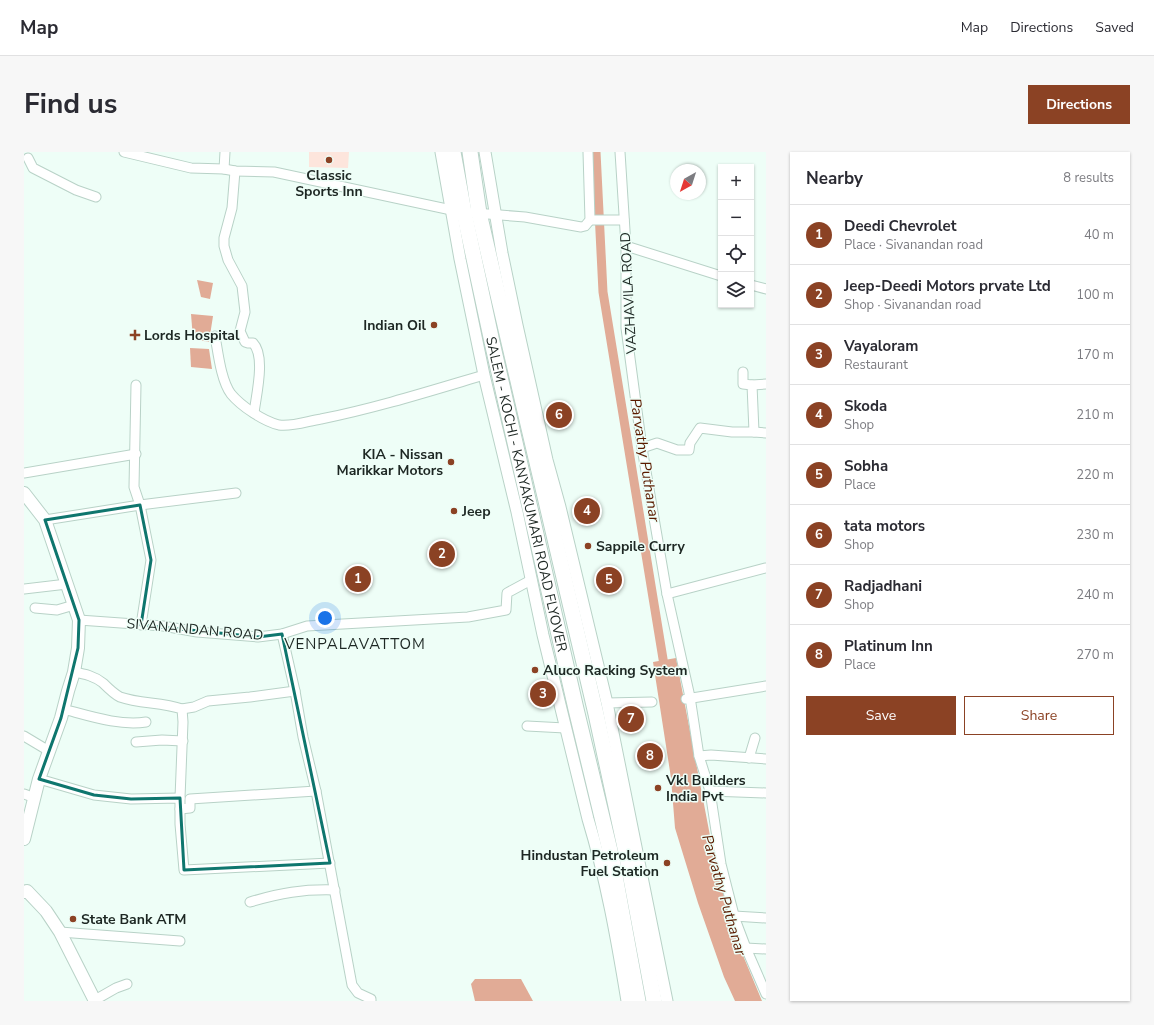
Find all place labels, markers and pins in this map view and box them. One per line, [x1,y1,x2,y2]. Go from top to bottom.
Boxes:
marker: Classic Sports Inn [324,155,334,165]
place label: Classic Sports Inn [295,166,363,201]
place label: Indian Oil [363,316,427,335]
marker: Indian Oil [429,320,439,330]
place label: Lords Hospital [144,326,240,345]
marker: Lords Hospital [129,329,141,341]
pin: 6 [546,400,572,430]
place label: KIA - Nissan Marikkar Motors [337,445,443,480]
marker: KIA - Nissan Marikkar Motors [446,457,456,467]
pin: 4 [574,496,600,526]
place label: Jeep [461,502,491,521]
marker: Jeep [449,506,459,516]
place label: Sappile Curry [596,537,685,556]
pin: 2 [429,539,455,569]
marker: Sappile Curry [583,541,593,551]
pin: 1 [345,564,371,594]
pin: 5 [596,565,622,595]
place label: Aluco Racking System [543,661,687,680]
marker: Aluco Racking System [530,665,540,675]
pin: 3 [530,679,556,709]
pin: 7 [618,704,644,734]
pin: 8 [637,741,663,771]
place label: Vkl Builders India Pvt [665,771,746,806]
marker: Vkl Builders India Pvt [653,783,663,793]
place label: Hindustan Petroleum Fuel Station [521,846,659,881]
marker: Hindustan Petroleum Fuel Station [662,858,672,868]
place label: State Bank ATM [81,910,186,929]
marker: State Bank ATM [68,914,78,924]

